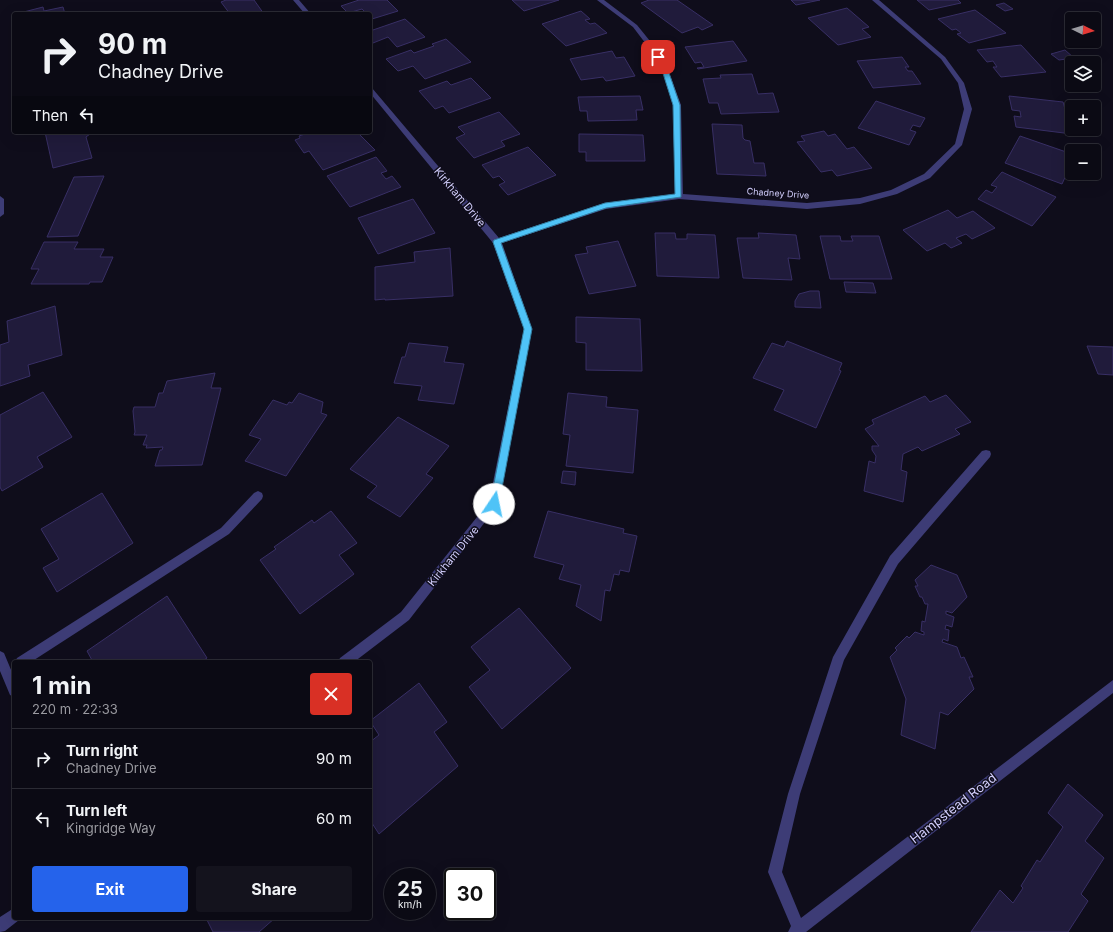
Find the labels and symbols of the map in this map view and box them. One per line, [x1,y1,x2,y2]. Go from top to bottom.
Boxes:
north arrow [1065,12,1101,48]
pin [641,40,675,74]
street label: Kirkham Drive [431,164,489,230]
street label: Chadney Drive [746,185,810,201]
position arrow [473,483,515,525]
street label: Kirkham Drive [424,523,482,589]
street label: Hampstead Road [907,769,999,847]
speed limit sign: 30 [444,868,496,920]

